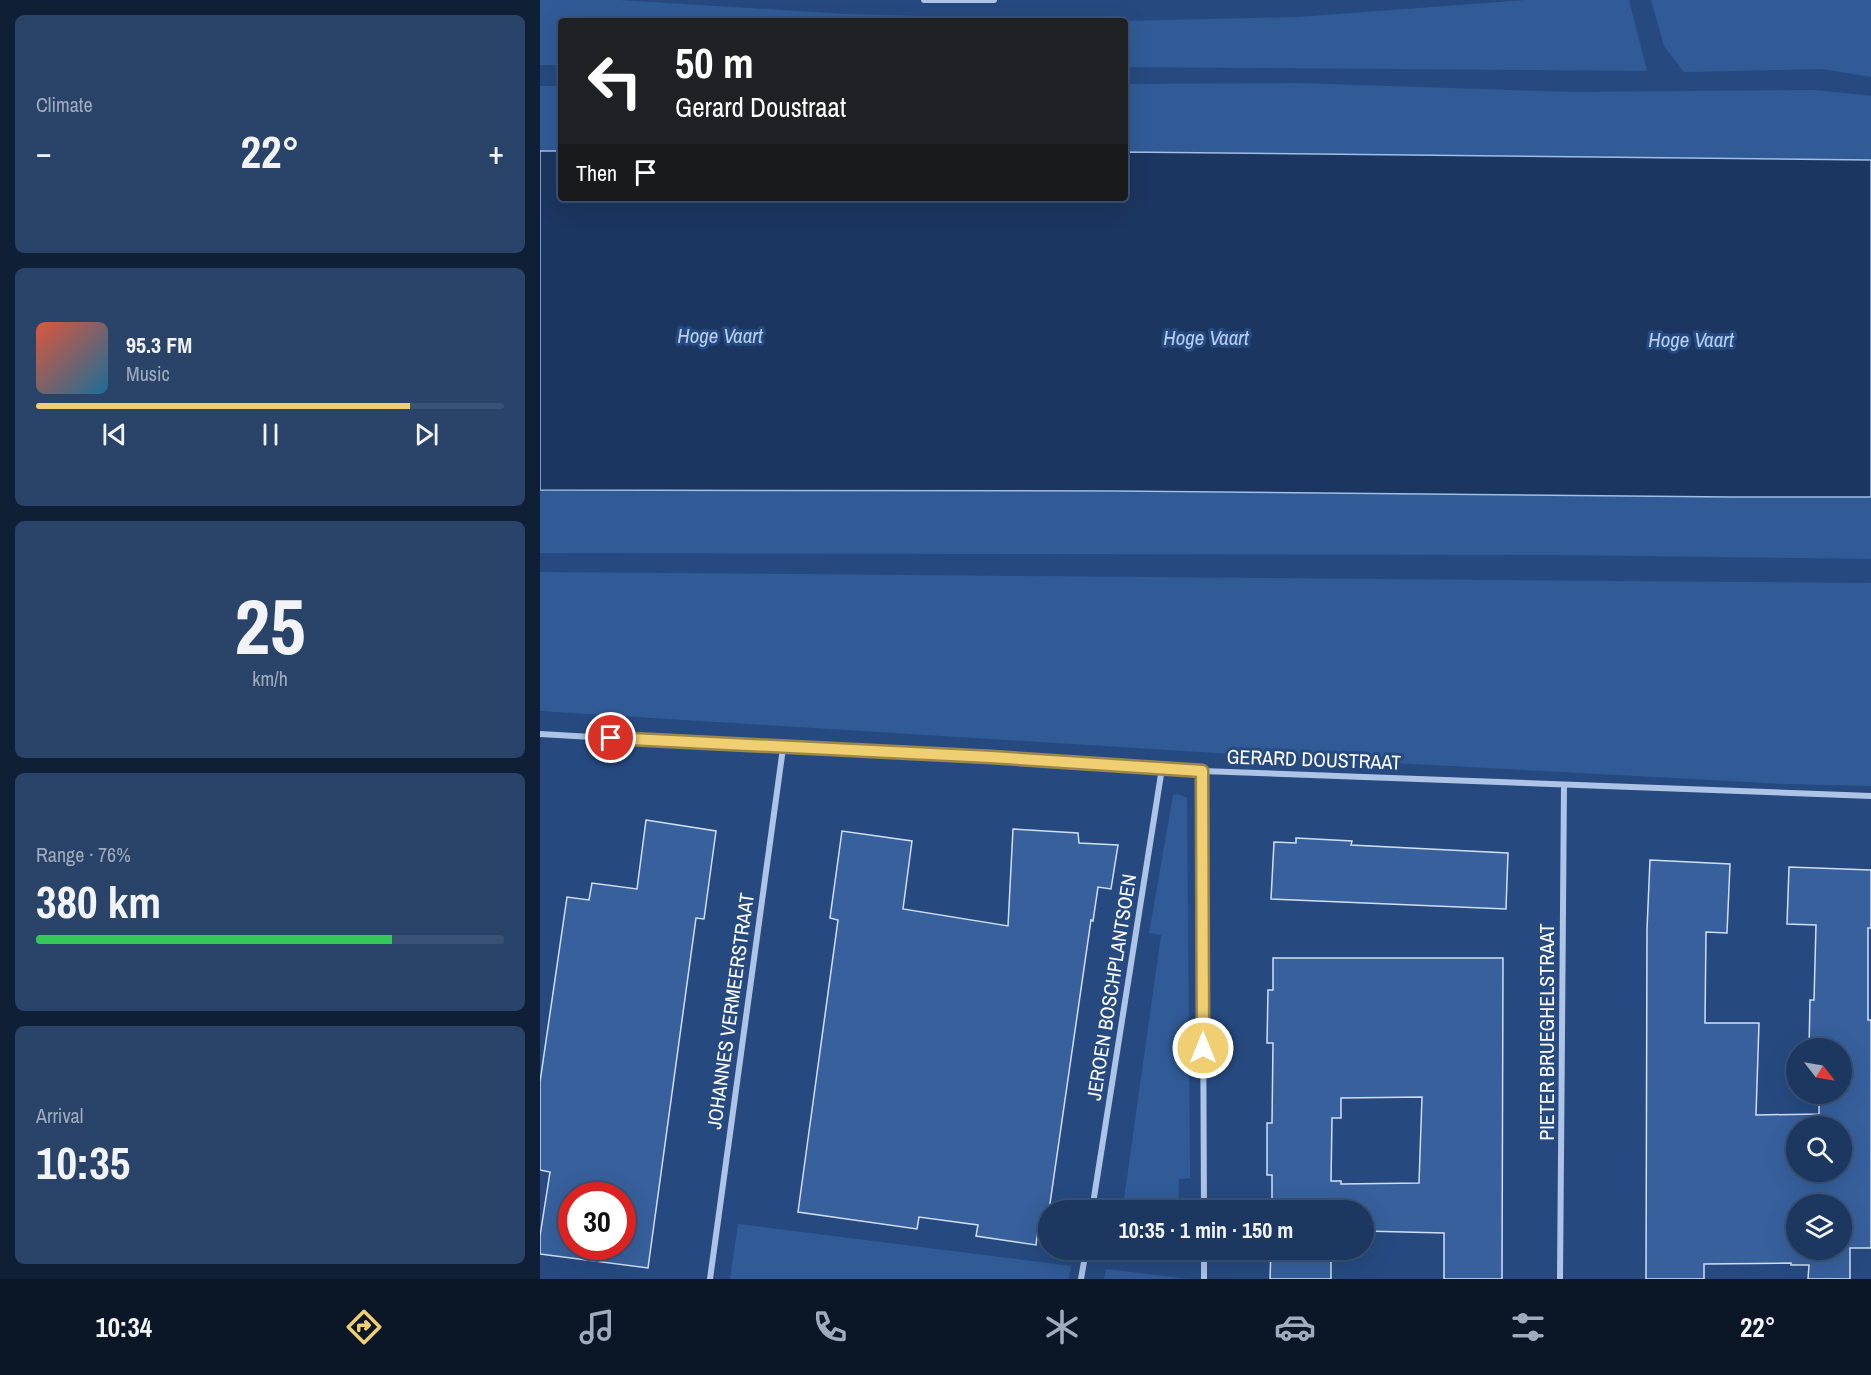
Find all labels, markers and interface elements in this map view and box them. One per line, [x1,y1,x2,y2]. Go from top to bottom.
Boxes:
text: 50 m [675,35,754,91]
icon: left [576,42,654,120]
text: Gerard Doustraat [675,89,846,125]
text: Climate [36,91,93,118]
text: 22° [240,121,300,182]
text: − [36,130,52,174]
text: + [488,130,504,174]
icon: arrive [629,156,662,189]
text: Then [576,158,617,188]
water label: Hoge Vaart [677,321,764,350]
water label: Hoge Vaart [1163,323,1250,352]
water label: Hoge Vaart [1648,325,1735,354]
text: 95.3 FM [126,330,192,360]
text: Music [126,360,170,387]
icon: previous [98,418,131,451]
icon: pause [254,418,287,451]
icon: next [410,418,443,451]
text: 25 [234,573,306,678]
text: km/h [252,665,288,692]
pin [585,712,636,763]
icon: arrive [594,721,627,754]
street label: GERARD DOUSTRAAT [1226,742,1402,776]
text: Range · 76% [36,841,131,868]
text: 380 km [36,871,161,932]
street label: JEROEN BOSCHPLANTSOEN [1080,872,1142,1102]
street label: JOHANNES VERMEERSTRAAT [700,891,760,1131]
street label: PIETER BRUEGHELSTRAAT [1533,923,1560,1141]
position arrow [1171,1016,1235,1080]
north arrow [1786,1038,1852,1104]
map controls [1786,1038,1852,1260]
text: Arrival [36,1102,83,1129]
button: search [1786,1116,1852,1182]
text: 10:35 [36,1132,130,1193]
speed limit sign: 30 [558,1182,636,1260]
button: layers [1786,1194,1852,1260]
text: 10:35 · 1 min · 150 m [1119,1215,1293,1245]
icon: directions [343,1306,385,1348]
icon: music [576,1306,618,1348]
icon: phone [809,1306,851,1348]
icon: climate [1041,1306,1083,1348]
icon: car [1274,1306,1316,1348]
icon: filters [1507,1306,1549,1348]
text: 10:34 [95,1309,152,1345]
text: 22° [1740,1309,1776,1345]

